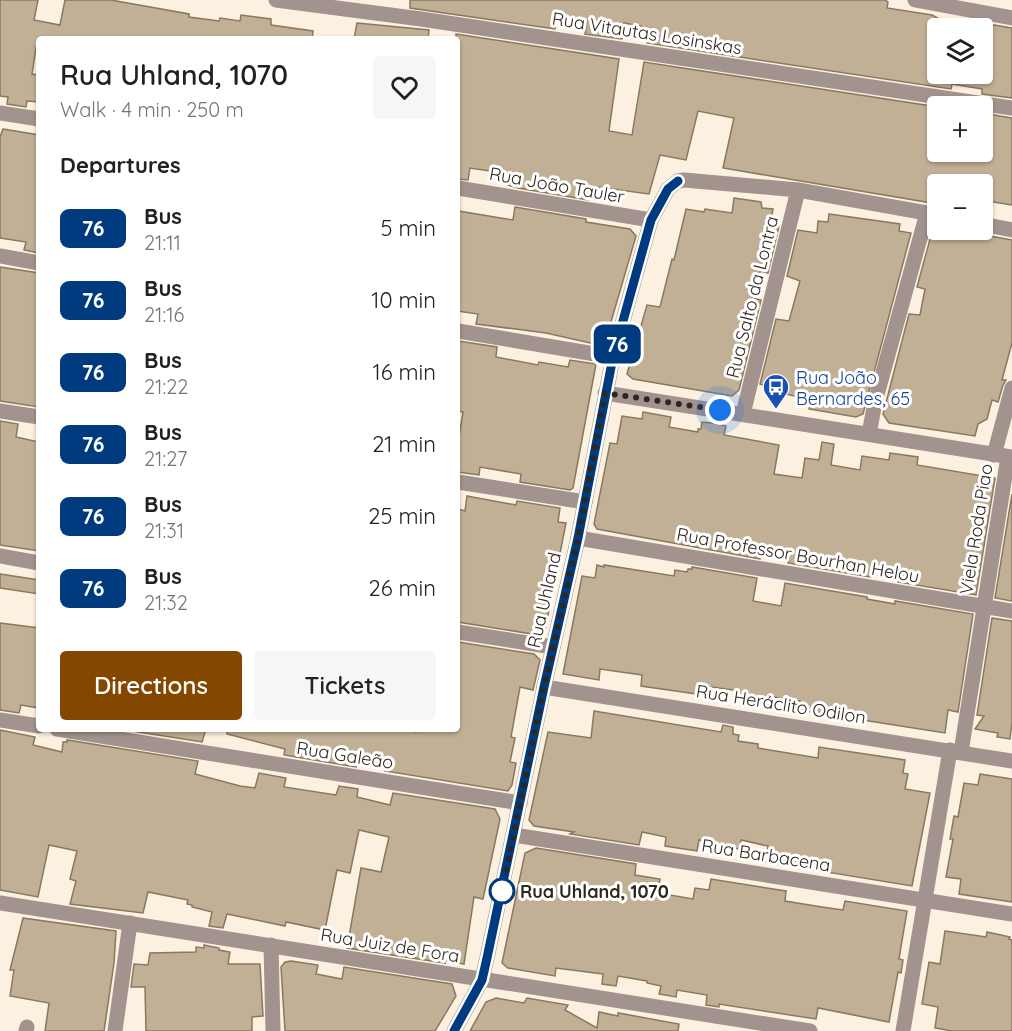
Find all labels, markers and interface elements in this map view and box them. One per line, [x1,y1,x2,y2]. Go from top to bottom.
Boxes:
street label: Rua Vitautas Losinskas [551,7,743,59]
map controls [927,18,993,240]
button: layers [927,18,993,84]
button: heart [373,56,436,119]
text: Rua Uhland, 1070 [60,57,288,92]
button: + [927,96,993,162]
text: Walk · 4 min · 250 m [60,97,244,122]
text: Departures [60,151,181,179]
street label: Rua João Tauler [488,162,626,208]
button: − [927,174,993,240]
text: Bus [144,202,182,230]
text: 5 min [381,214,436,242]
street label: Rua Salto da Lontra [721,214,783,380]
text: 76 [82,215,104,241]
text: 21:11 [144,230,181,255]
text: Bus [144,274,182,302]
text: 10 min [371,286,436,314]
text: 76 [82,287,104,313]
text: 21:16 [144,302,184,327]
line badge: 76 [590,324,644,364]
text: 76 [606,331,628,357]
text: Bus [144,346,182,374]
text: 16 min [373,358,436,386]
text: 76 [82,359,104,385]
place label: Rua João Bernardes, 65 [796,366,910,410]
bus stop icon: Rua João Bernardes, 65 [761,372,791,410]
text: 21:22 [144,374,188,399]
your location [705,395,735,425]
text: Bus [144,418,182,446]
text: 21 min [372,430,436,458]
text: 76 [82,431,104,457]
text: 21:27 [144,446,187,471]
street label: Viela Roda Piao [954,462,998,596]
text: Bus [144,490,182,518]
text: 25 min [368,502,436,530]
text: 76 [82,503,104,529]
text: 21:31 [144,518,184,543]
street label: Rua Professor Bourhan Helou [675,522,921,588]
street label: Rua Uhland [522,550,566,650]
text: Bus [144,562,182,590]
text: 26 min [368,574,436,602]
text: 76 [82,575,104,601]
text: 21:32 [144,590,188,615]
button: Directions [60,651,242,720]
button: Tickets [254,651,436,720]
street label: Rua Heráclito Odilon [694,679,868,729]
street label: Rua Galeão [295,736,395,774]
street label: Rua Barbacena [700,833,832,877]
marker: Rua Uhland, 1070 [489,878,515,904]
place label: Rua Uhland, 1070 [520,880,669,903]
street label: Rua Juiz de Fora [319,923,461,967]

